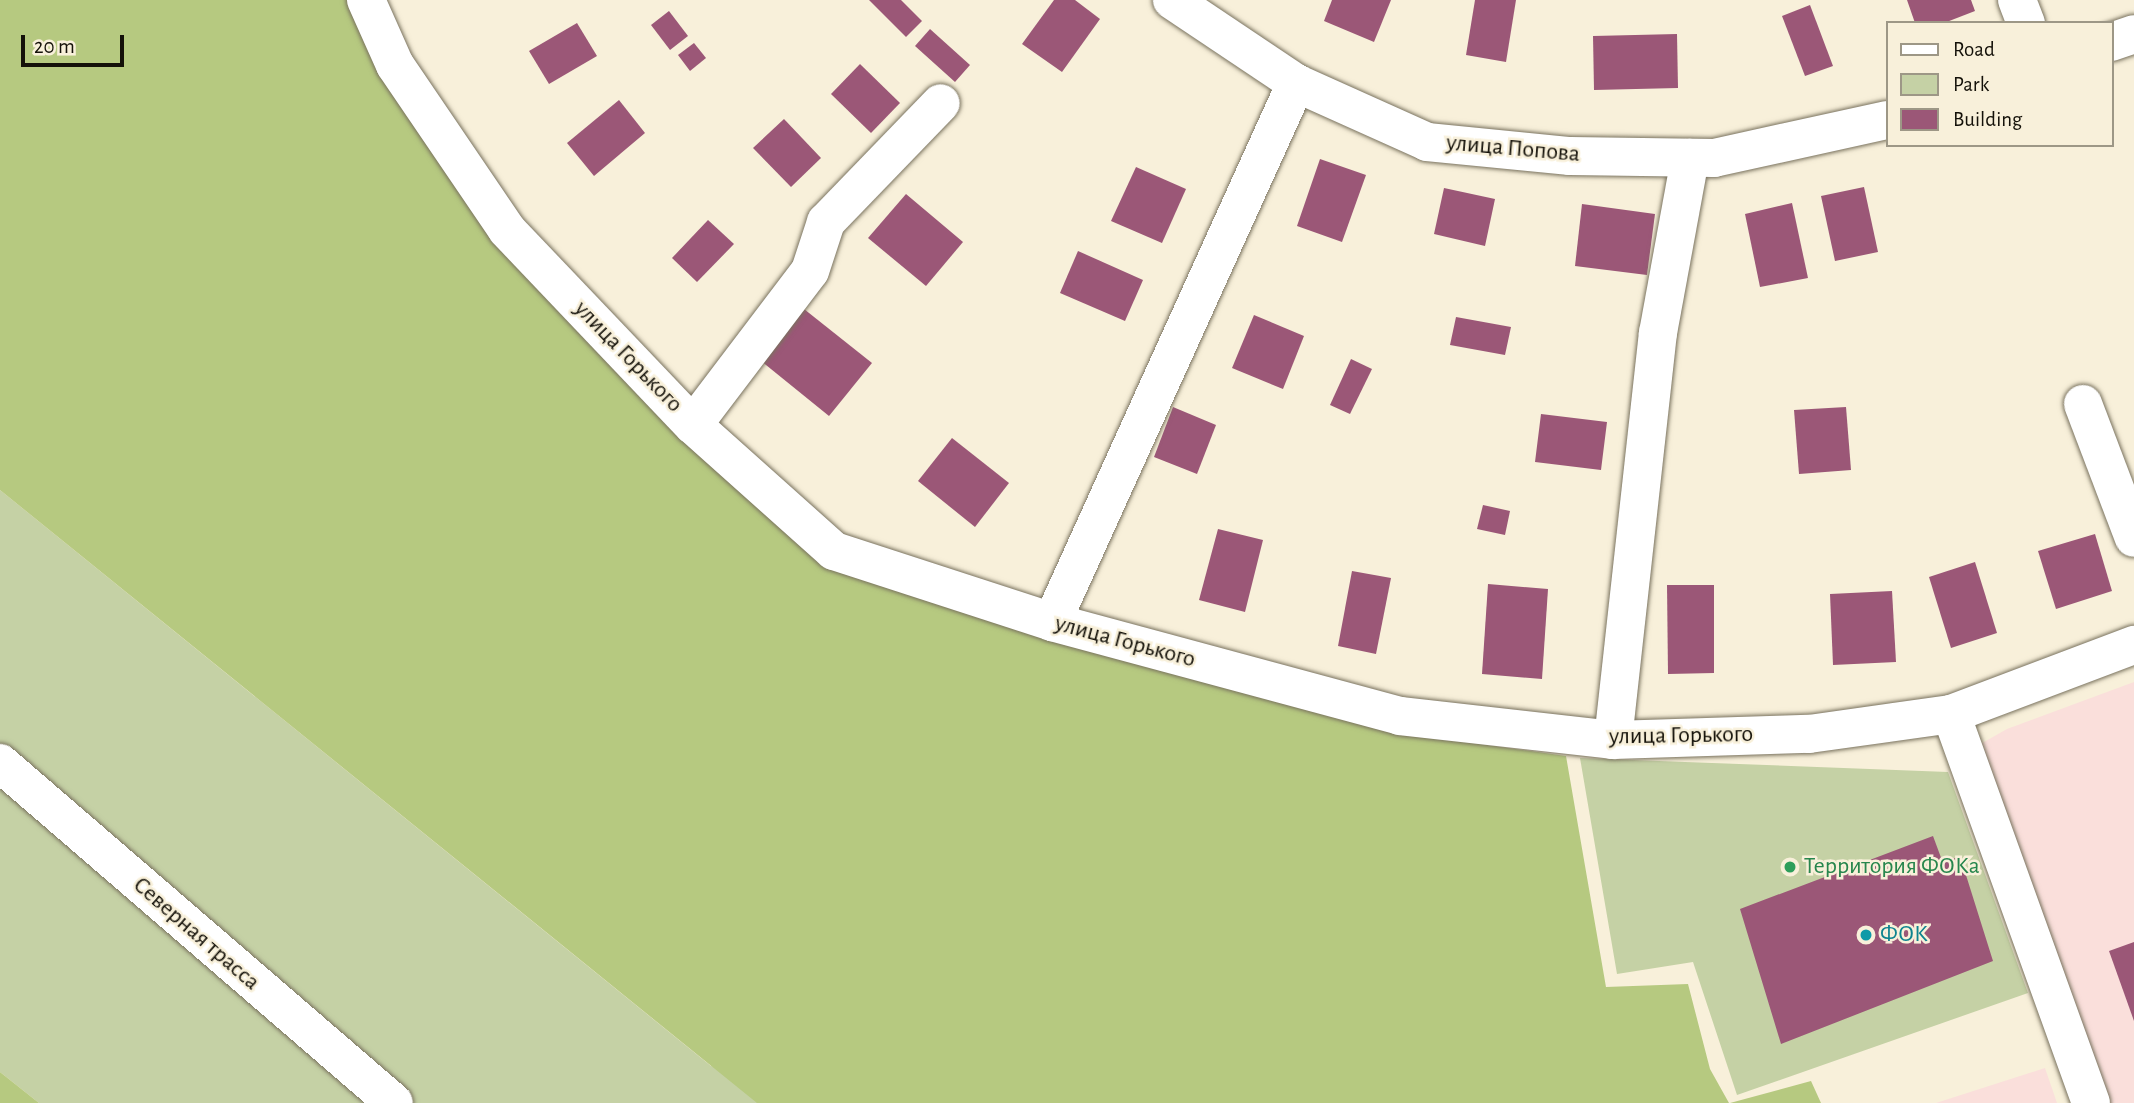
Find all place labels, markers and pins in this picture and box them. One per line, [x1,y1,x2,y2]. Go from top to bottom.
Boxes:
place label: Территория ФОКа [1804,853,1980,881]
marker: Территория ФОКа [1782,859,1798,875]
place label: ФОК [1880,921,1928,949]
marker: ФОК [1858,927,1874,943]

